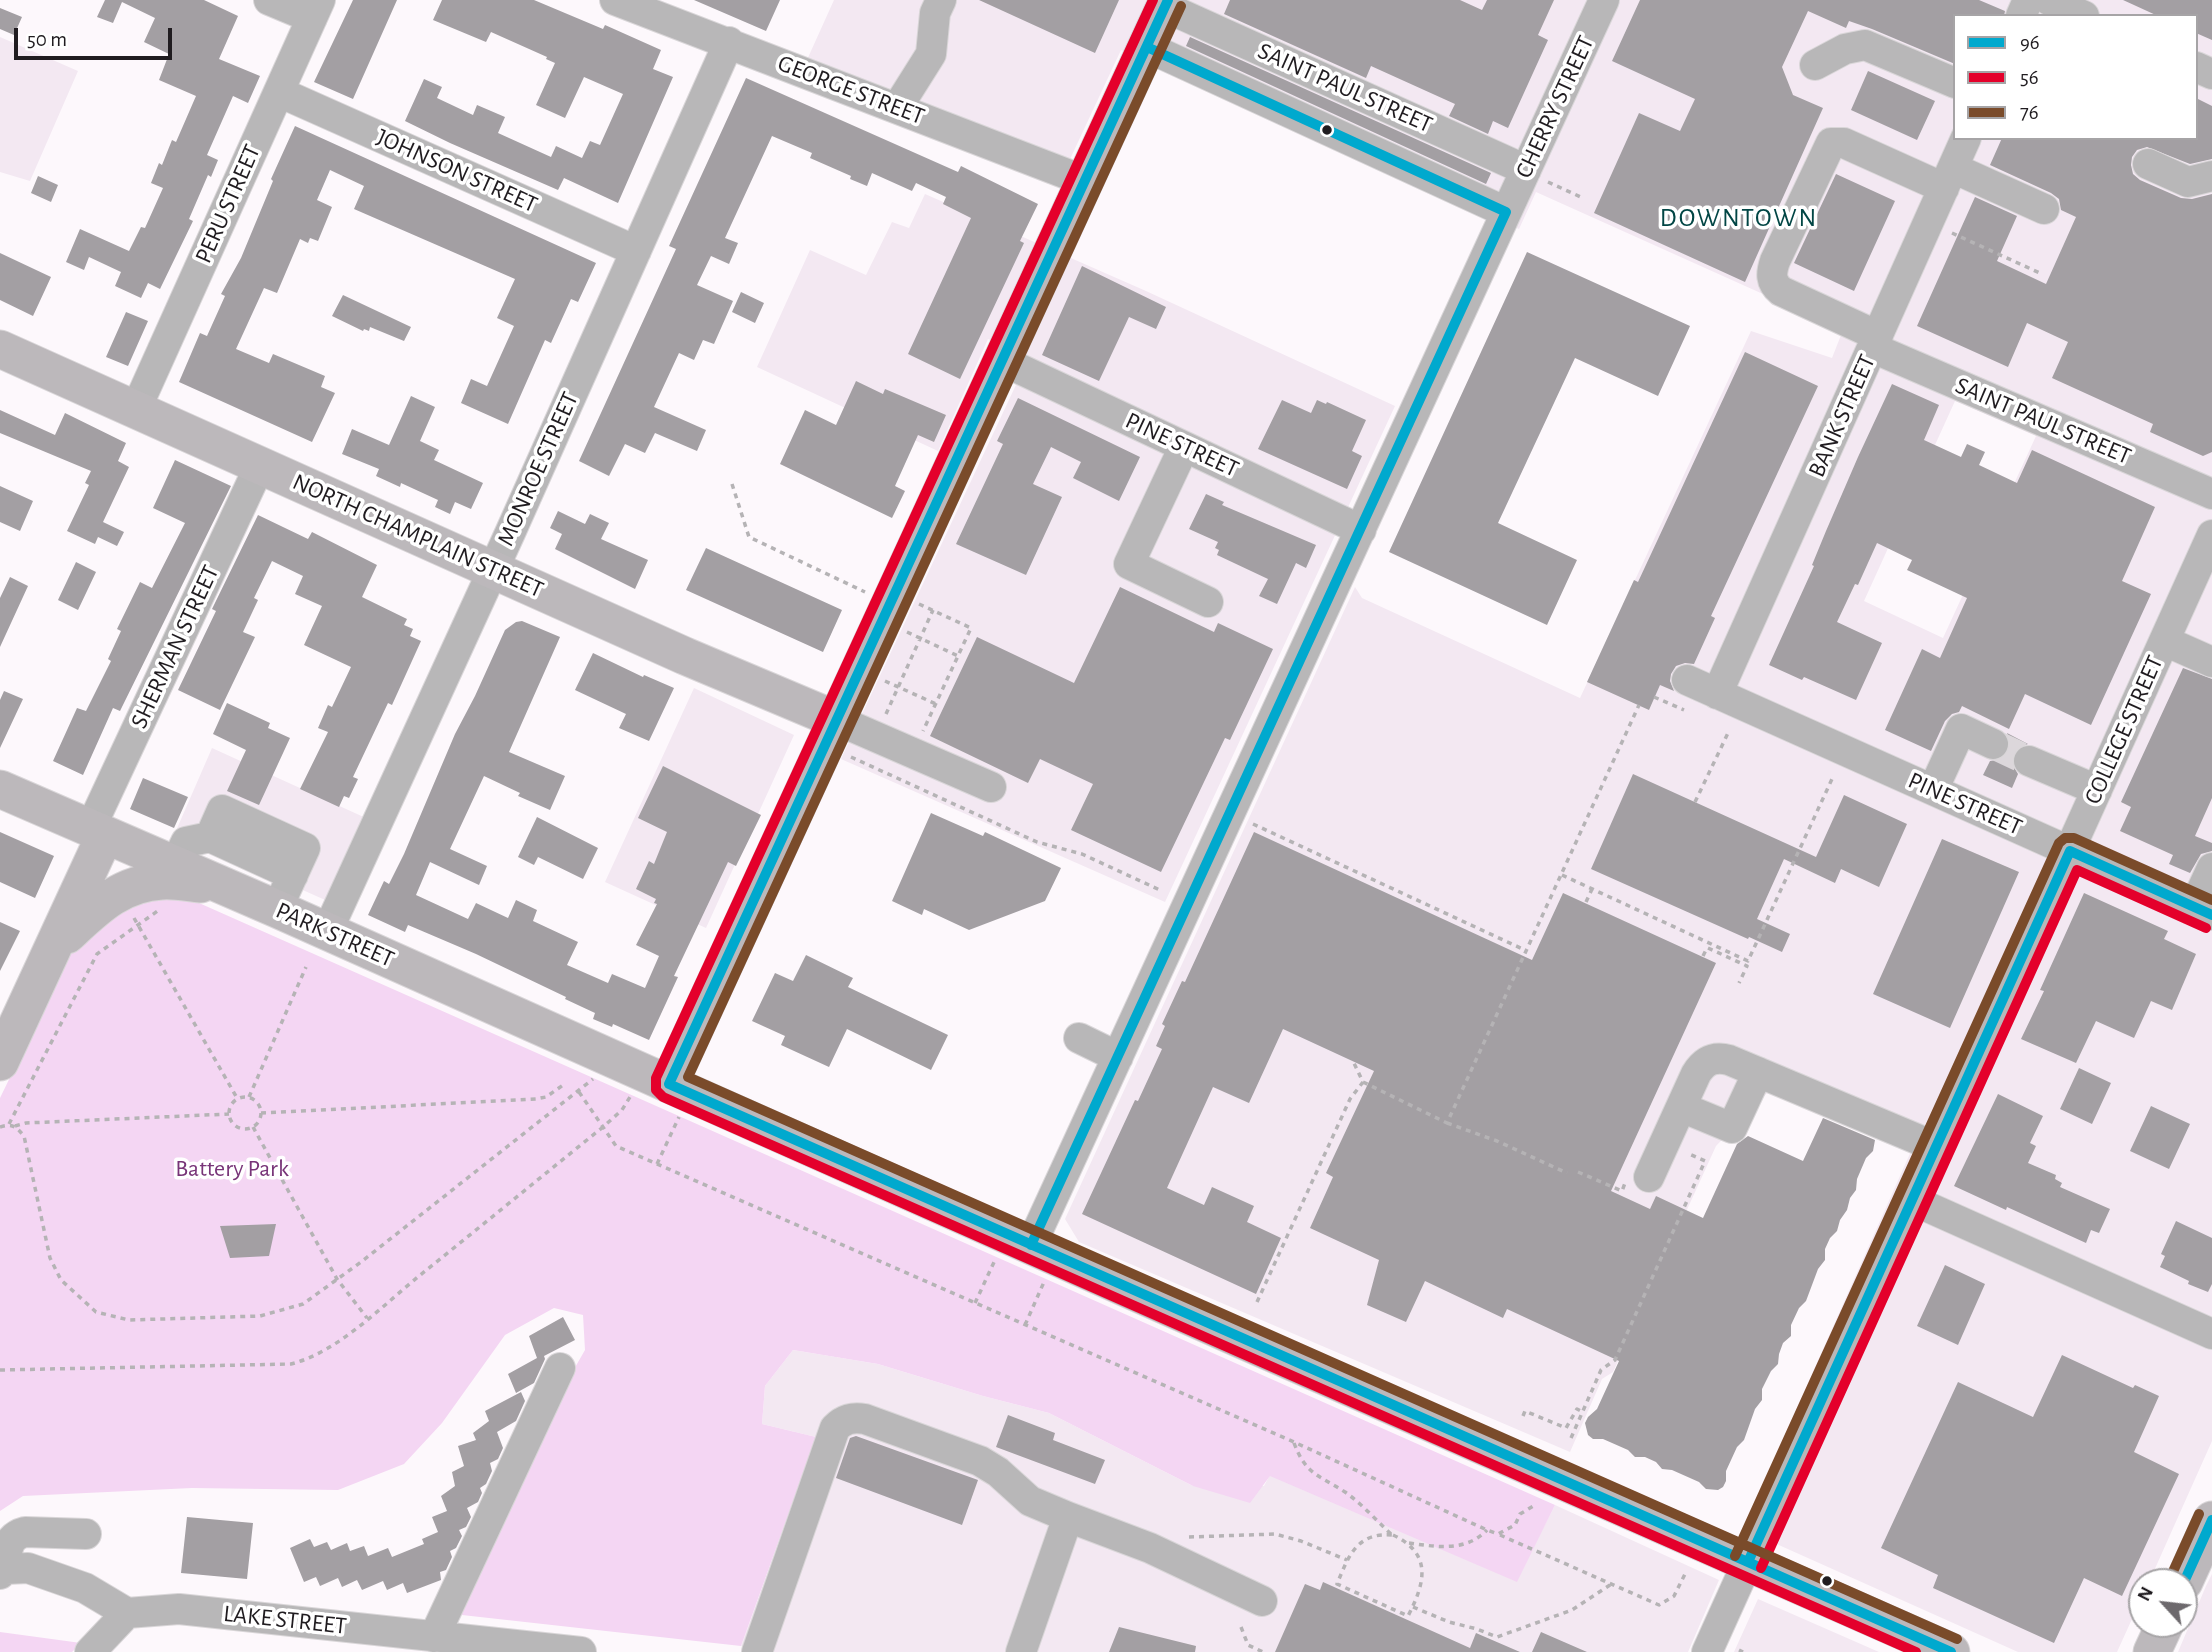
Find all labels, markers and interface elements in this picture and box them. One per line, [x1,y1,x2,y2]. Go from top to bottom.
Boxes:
scale bar [18,14,175,58]
legend [1953,14,2198,140]
text: 50 m [27,29,67,50]
street label: CHERRY STREET [1509,31,1601,183]
text: 96 [2020,32,2040,53]
street label: SAINT PAUL STREET [1253,37,1437,139]
street label: GEORGE STREET [774,49,928,131]
text: 56 [2020,67,2039,88]
text: 76 [2020,102,2039,123]
street label: JOHNSON STREET [372,123,542,219]
unlabelled marker [1320,123,1334,137]
street label: PERU STREET [189,140,267,268]
district label: DOWNTOWN [1661,202,1817,234]
street label: BANK STREET [1802,350,1882,482]
street label: SAINT PAUL STREET [1951,371,2135,471]
street label: MONROE STREET [491,388,585,550]
street label: PINE STREET [1121,406,1243,484]
street label: NORTH CHAMPLAIN STREET [288,468,548,604]
street label: SHERMAN STREET [125,561,225,733]
street label: COLLEGE STREET [2078,651,2170,809]
street label: PINE STREET [1904,766,2026,842]
street label: PARK STREET [271,896,399,974]
park label: Battery Park [175,1155,289,1183]
north arrow [2128,1568,2198,1638]
unlabelled marker [1820,1574,1834,1588]
text: N [2134,1584,2157,1604]
street label: LAKE STREET [222,1599,348,1641]

